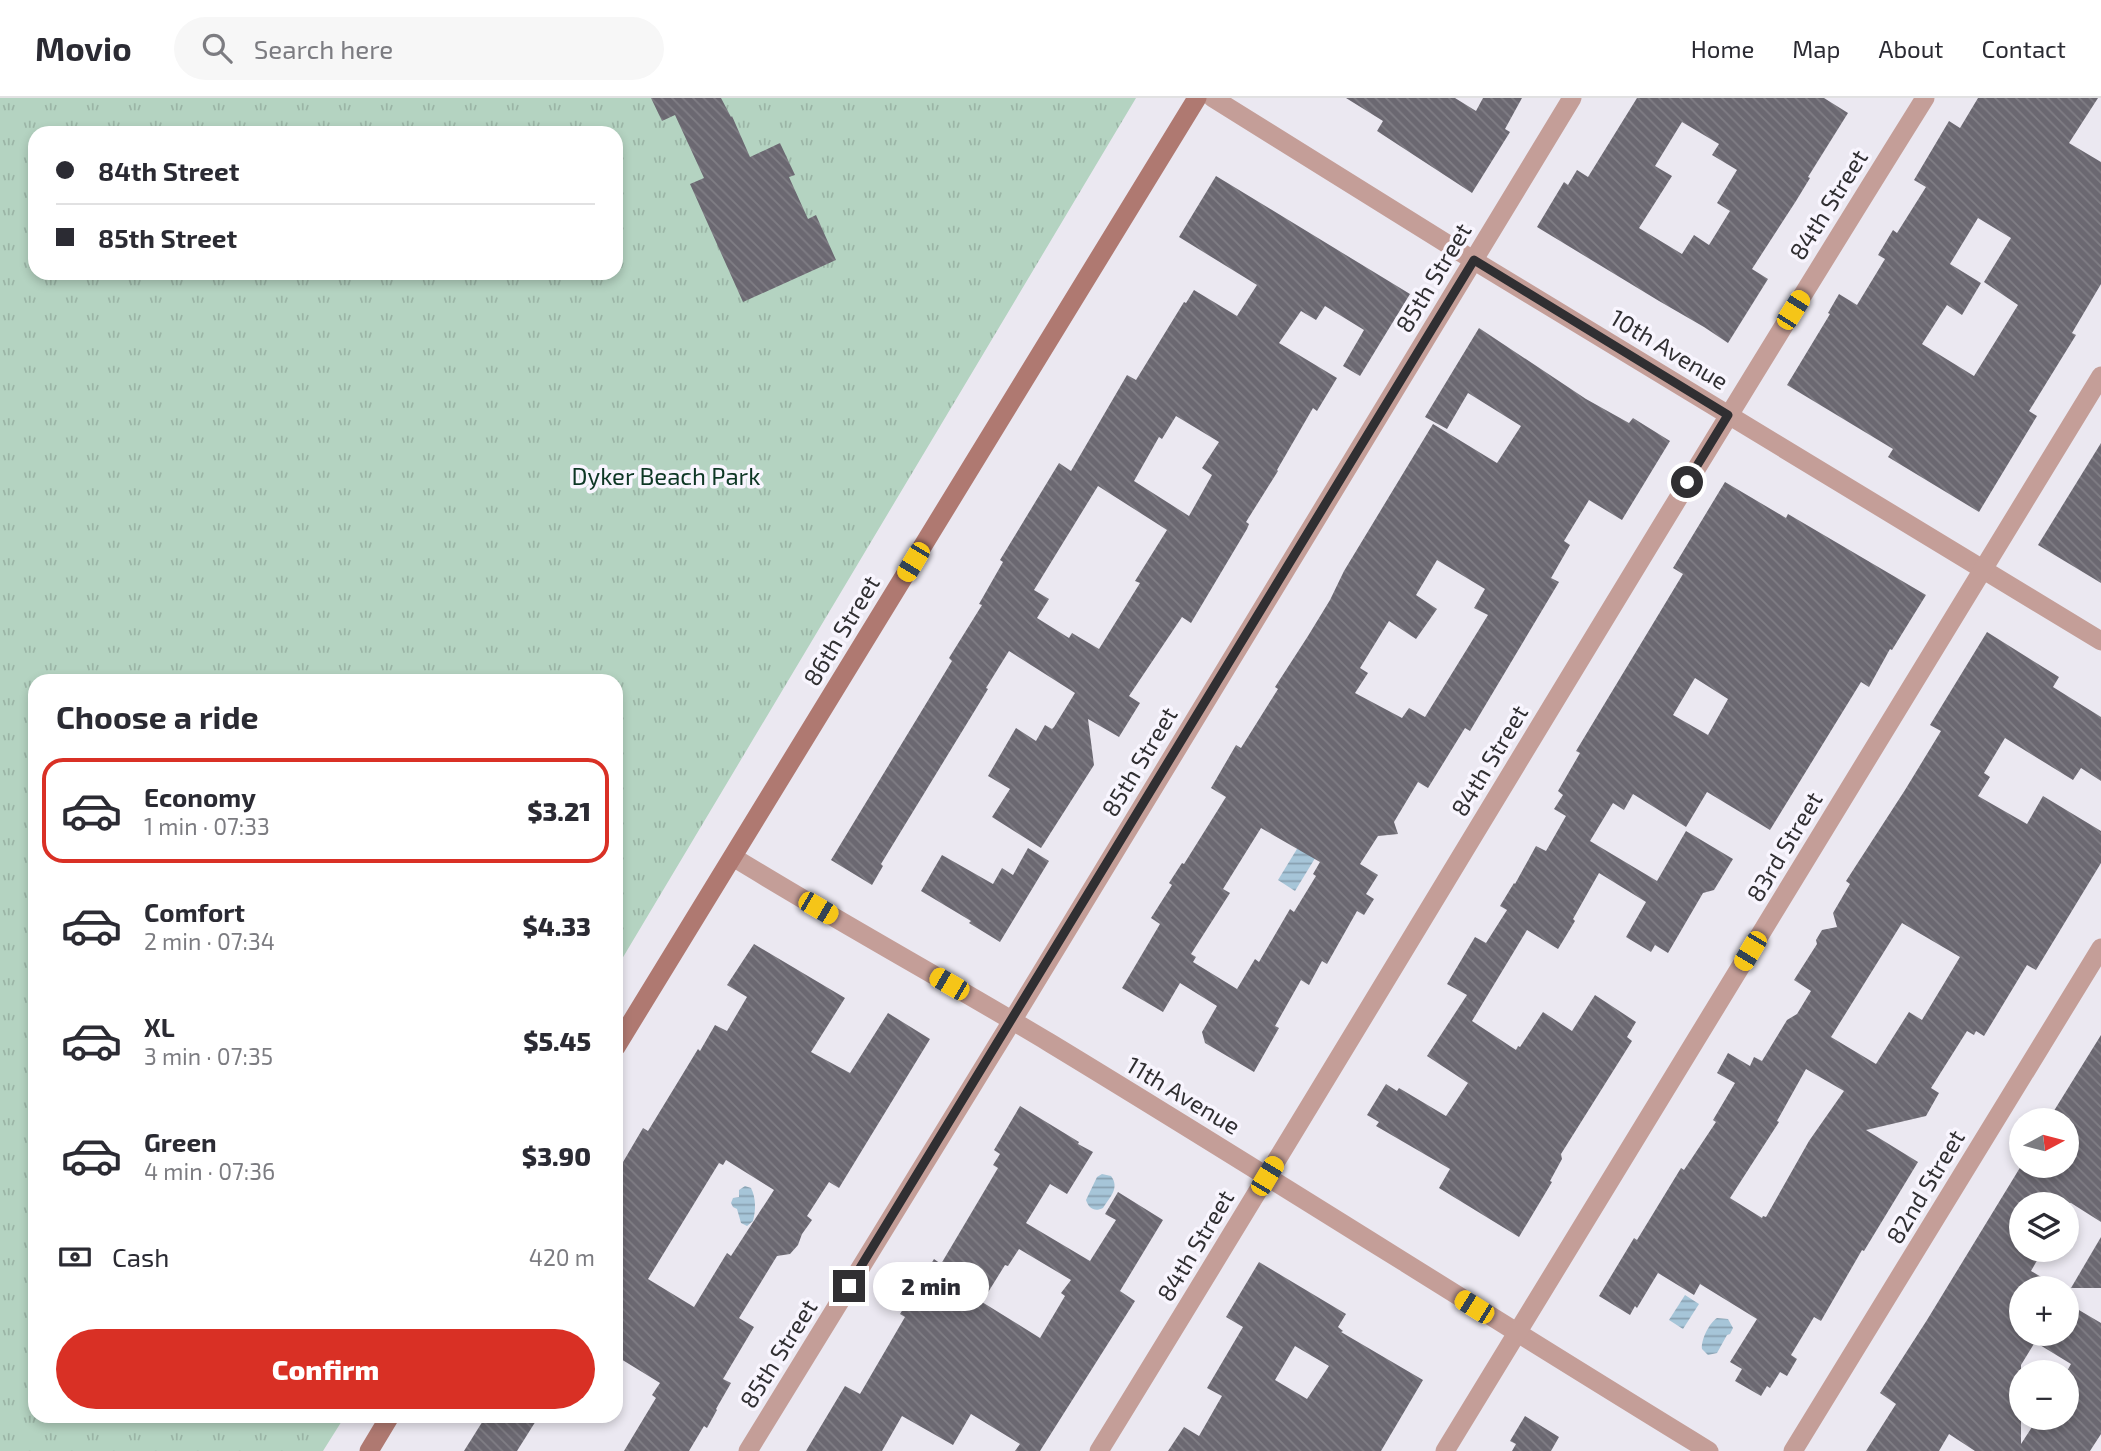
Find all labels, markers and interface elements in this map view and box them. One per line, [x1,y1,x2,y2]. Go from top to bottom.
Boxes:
search box [174,17,664,80]
text: Movio [35,28,132,68]
icon: search [198,29,236,67]
text: Search here [254,33,393,64]
text: Home [1691,34,1754,63]
text: Map [1792,34,1840,63]
text: About [1878,34,1944,63]
text: Contact [1982,34,2066,63]
street label: 84th Street [1782,144,1873,265]
text: 84th Street [98,155,239,186]
street label: 85th Street [1389,217,1477,337]
text: 85th Street [98,222,237,253]
car [1773,287,1814,333]
street label: 10th Avenue [1606,302,1734,395]
park label: Dyker Beach Park [572,461,760,490]
route start [1671,466,1703,498]
car [894,539,933,585]
street label: 86th Street [796,570,885,691]
text: Choose a ride [56,697,259,735]
street label: 84th Street [1444,699,1533,821]
street label: 85th Street [1095,701,1183,821]
icon: car [60,779,123,842]
text: Economy [144,781,256,812]
street label: 83rd Street [1740,786,1828,906]
text: $3.21 [527,795,591,826]
text: 1 min · 07:33 [144,812,270,840]
car [795,888,842,928]
icon: car [60,894,123,957]
text: Comfort [144,896,245,927]
text: $4.33 [522,910,591,941]
text: 2 min · 07:34 [144,927,275,955]
car [1731,928,1770,974]
car [926,964,973,1004]
icon: car [60,1009,123,1072]
text: XL [144,1011,175,1042]
text: $5.45 [523,1025,591,1056]
text: 3 min · 07:35 [144,1042,273,1070]
street label: 11th Avenue [1122,1049,1246,1140]
north arrow [2009,1108,2079,1178]
map controls [2009,1108,2079,1430]
icon: car [60,1124,123,1187]
street label: 82nd Street [1879,1124,1970,1248]
text: Green [144,1126,217,1157]
text: $3.90 [522,1140,591,1171]
car [1248,1153,1287,1199]
text: 4 min · 07:36 [144,1157,275,1185]
street label: 84th Street [1150,1184,1239,1306]
button: layers [2009,1192,2079,1262]
icon: cash [56,1238,94,1276]
text: Cash [112,1241,169,1272]
text: 420 m [529,1243,595,1271]
callout: 2 min [874,1262,989,1310]
route end [833,1270,865,1302]
text: 2 min [901,1272,961,1300]
button: + [2009,1276,2079,1346]
car [1451,1287,1498,1327]
street label: 85th Street [733,1294,823,1413]
button: Confirm [56,1329,595,1409]
button: − [2009,1360,2079,1430]

